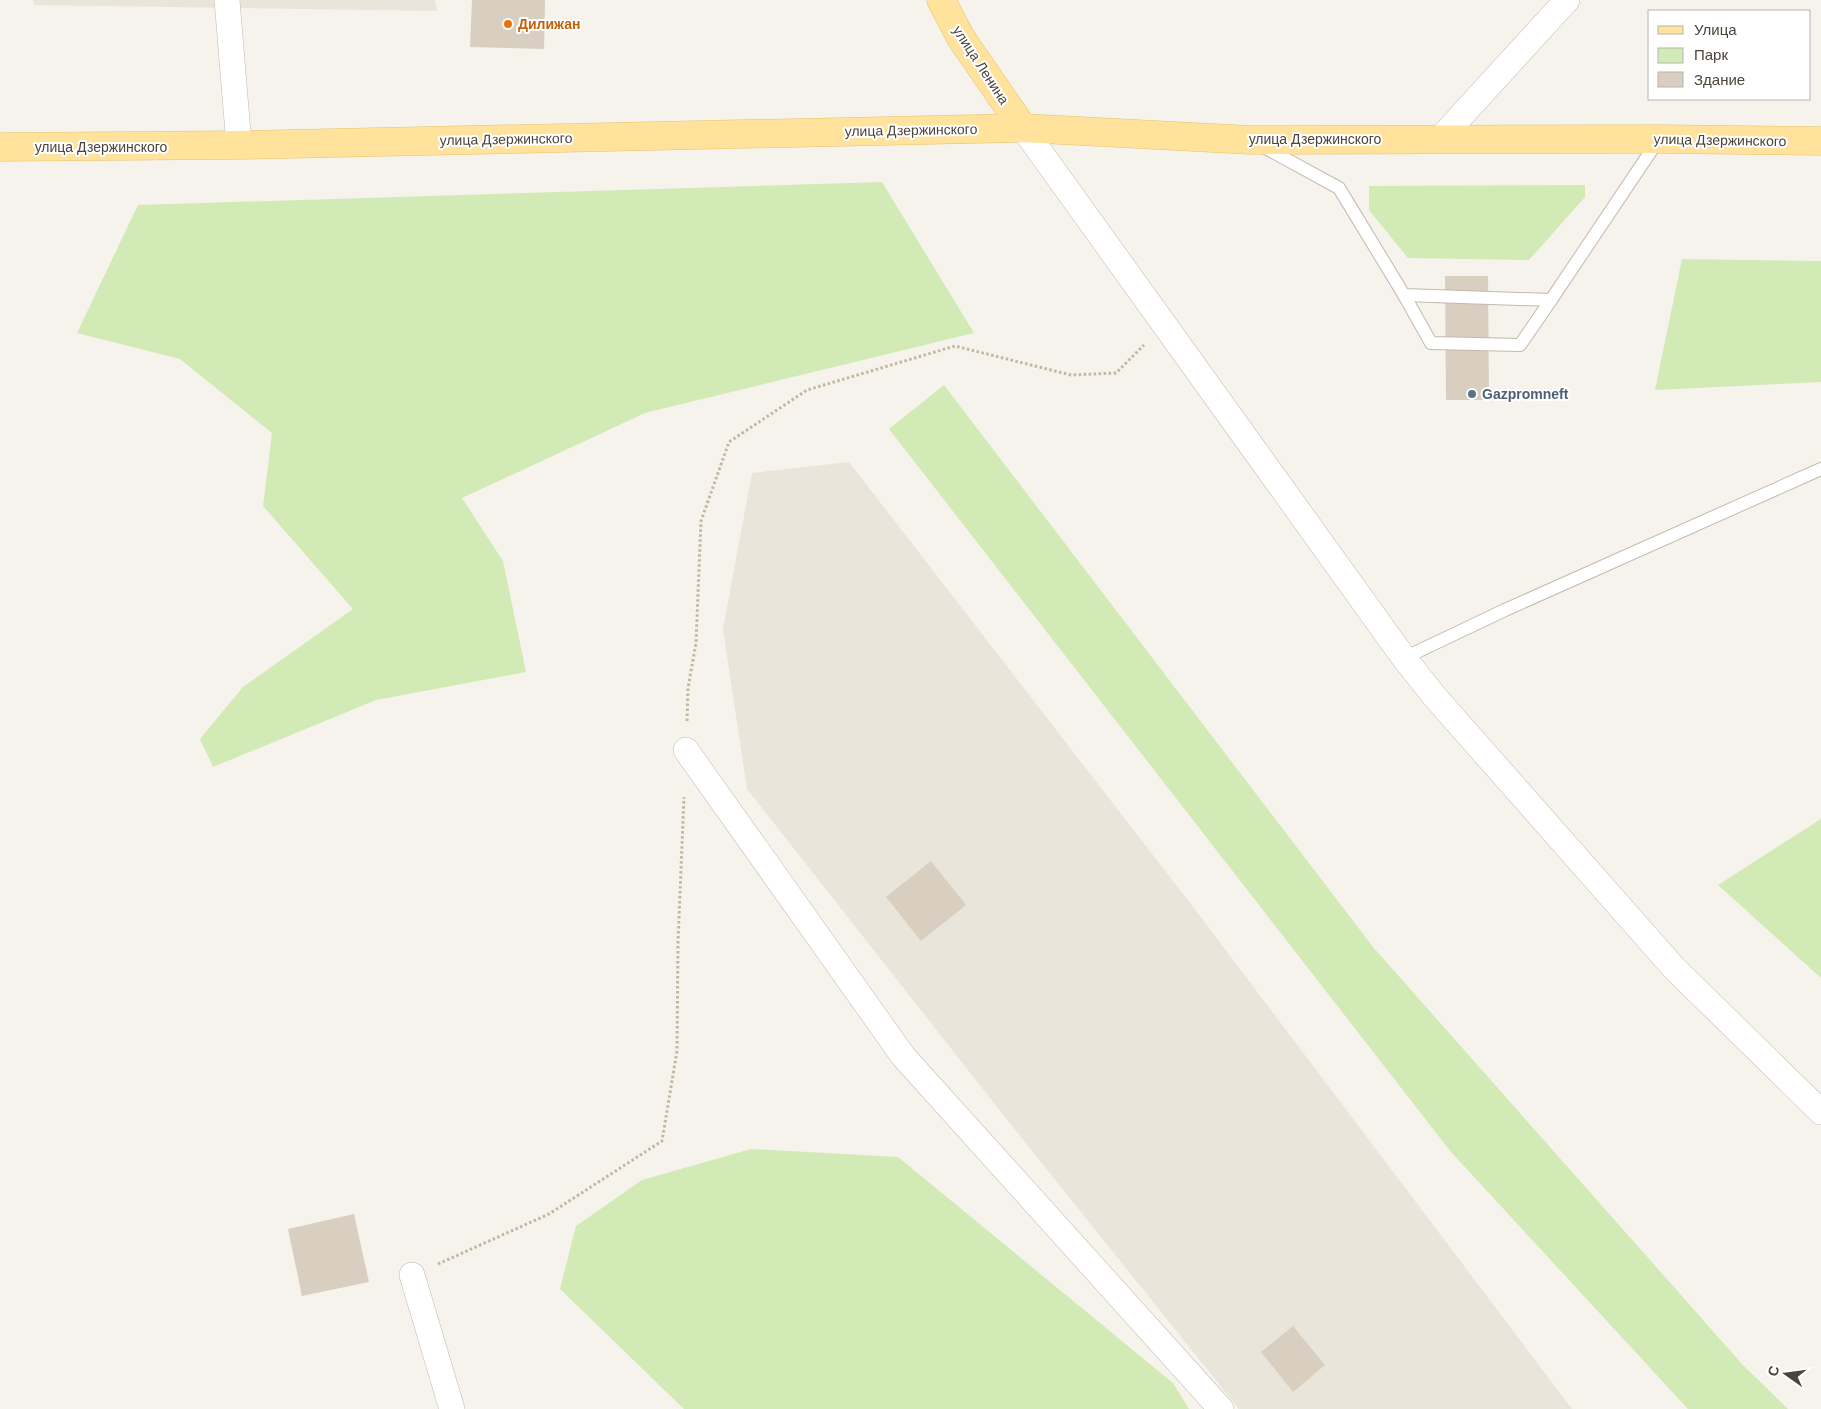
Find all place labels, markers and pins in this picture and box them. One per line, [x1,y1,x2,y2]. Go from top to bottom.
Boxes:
place label: Дилижан [518,16,580,32]
marker: Дилижан [502,18,514,30]
place label: Gazpromneft [1482,386,1569,402]
marker: Gazpromneft [1466,388,1478,400]

